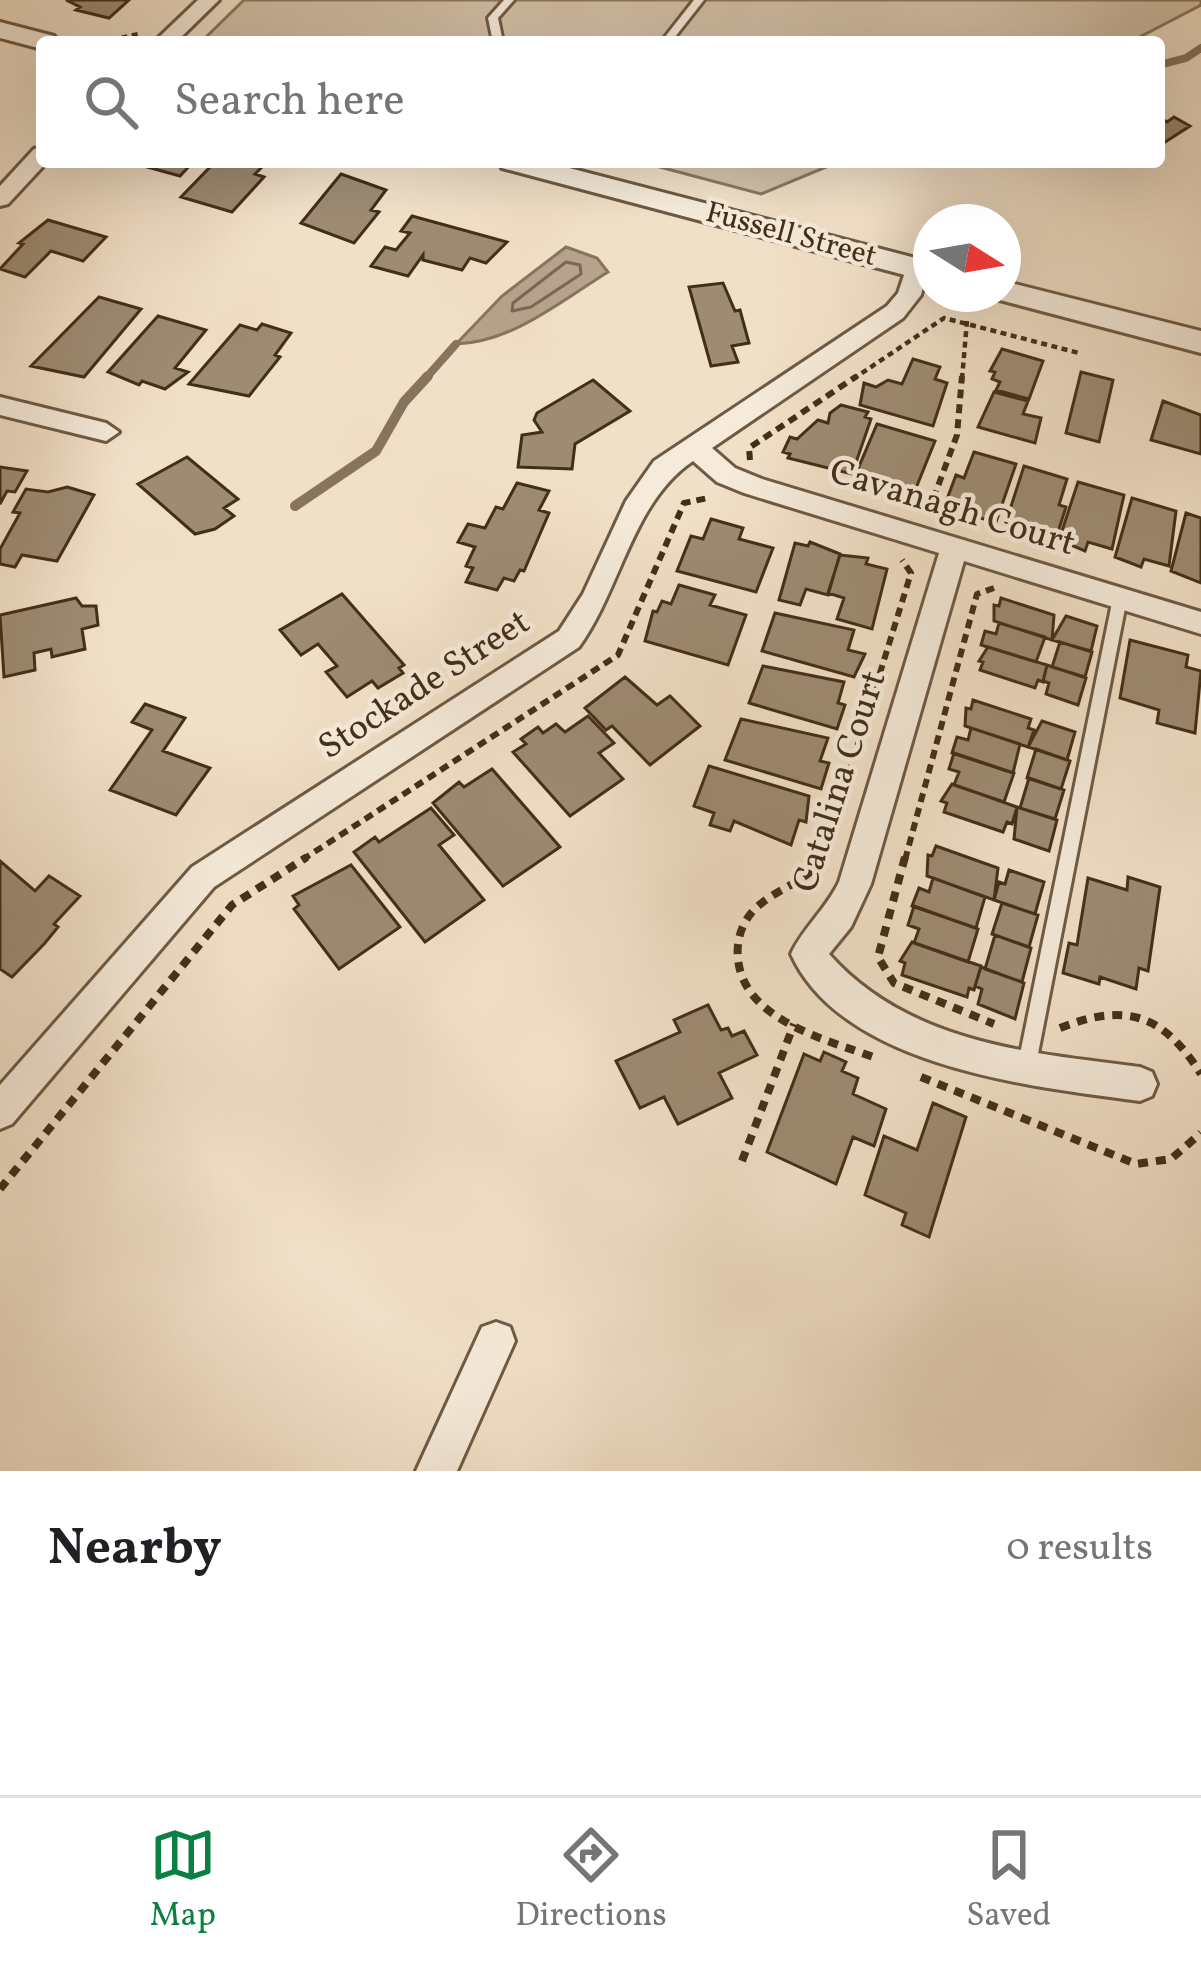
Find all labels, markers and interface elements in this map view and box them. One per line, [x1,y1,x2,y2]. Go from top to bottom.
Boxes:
search box [36,36,1165,168]
icon: search [78,69,144,135]
text: Search here [174,71,405,134]
street label: Fussell Street [701,192,881,278]
north arrow [913,204,1021,312]
street label: Cavanagh Court [823,448,1081,570]
street label: Stockade Street [309,599,541,773]
street label: Catalina Court [782,665,900,899]
text: Nearby [48,1514,222,1585]
text: 0 results [1006,1522,1153,1576]
tab: Map [150,1822,216,1940]
tab: Directions [515,1822,667,1940]
tab: Saved [966,1822,1051,1940]

